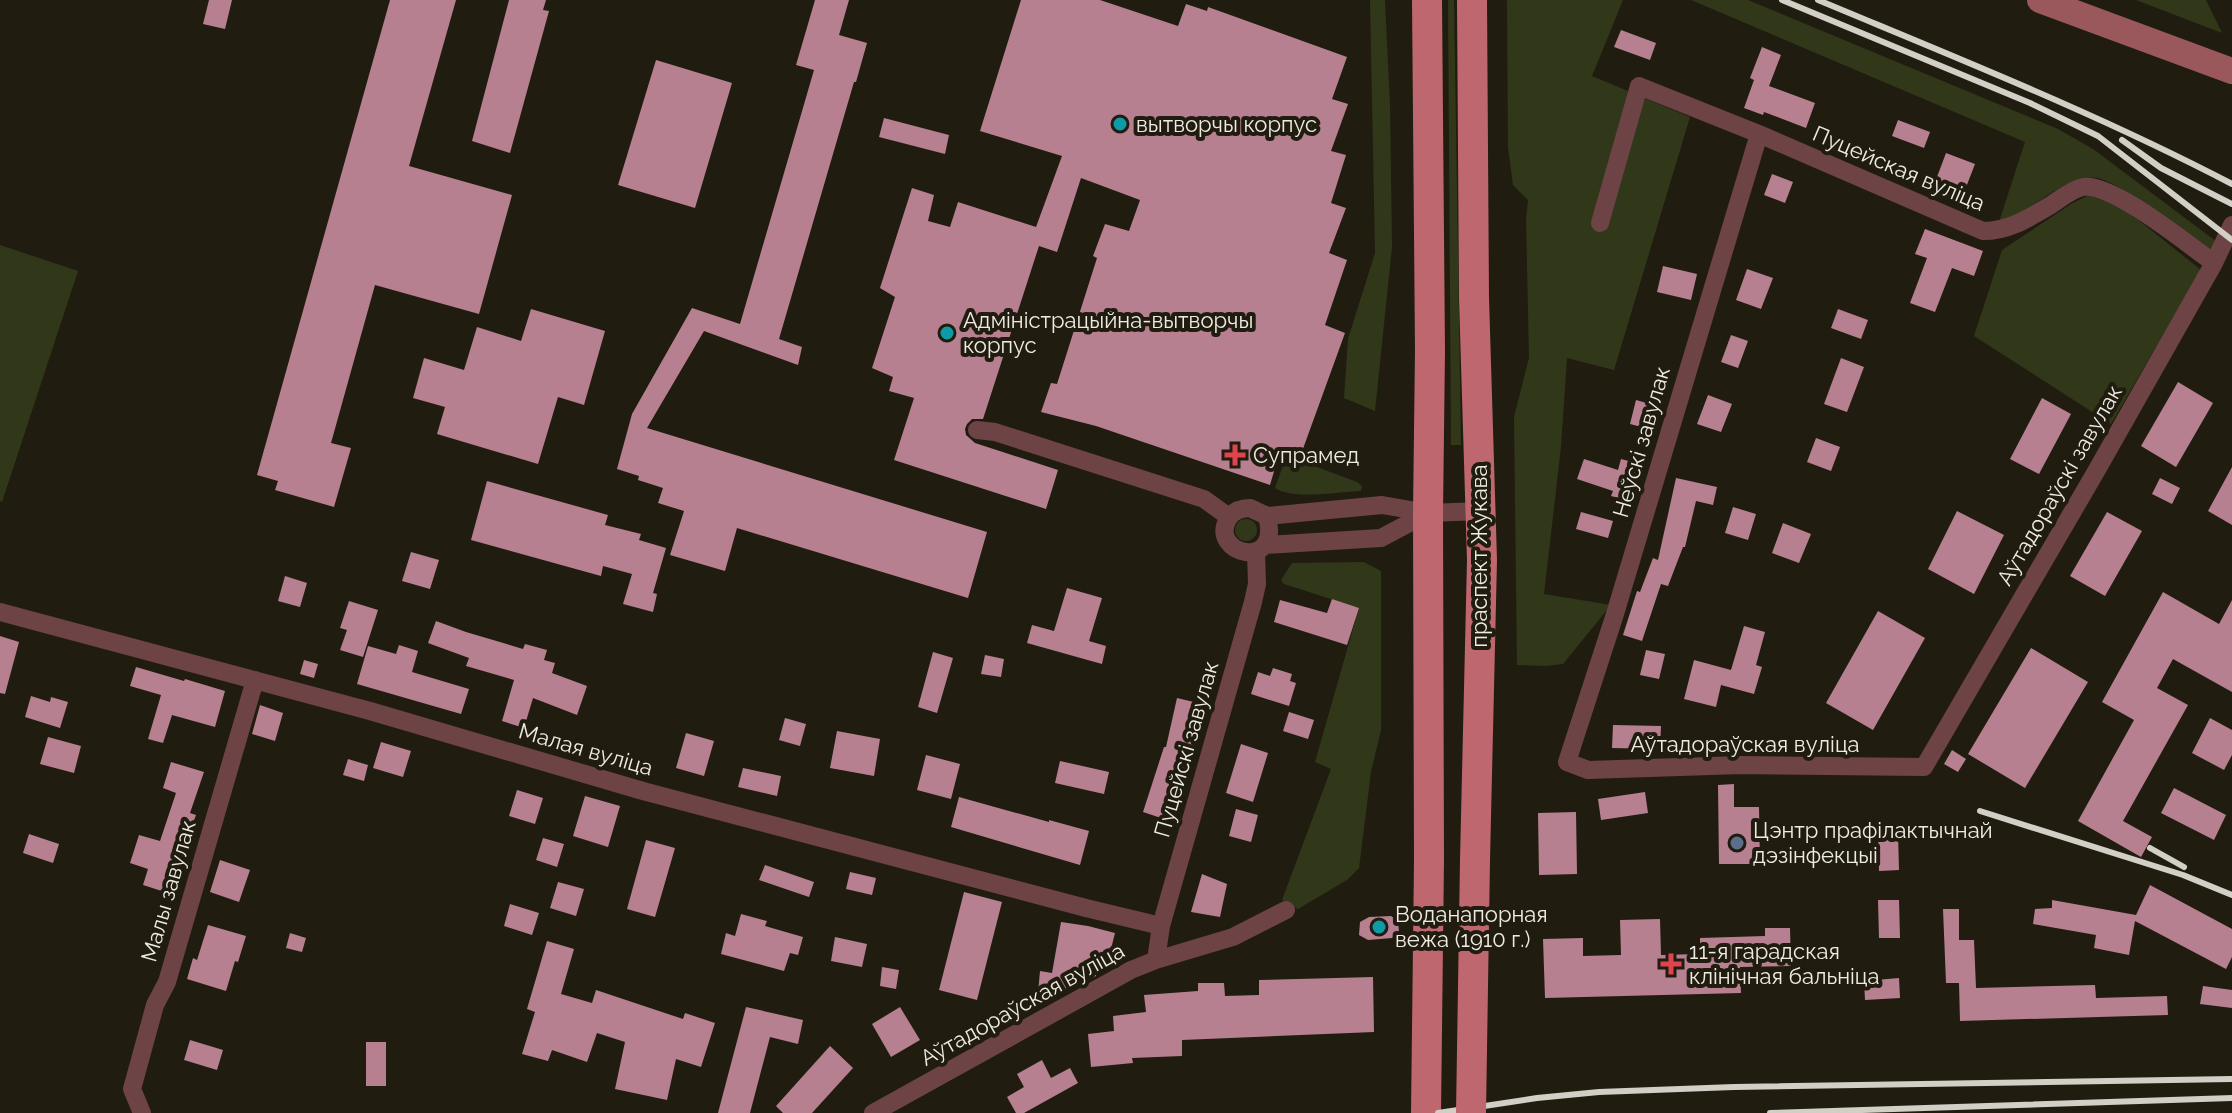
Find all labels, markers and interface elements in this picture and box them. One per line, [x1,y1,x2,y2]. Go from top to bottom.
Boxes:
place label: вытворчы корпус [1136,111,1317,137]
marker: вытворчы корпус [1111,115,1129,133]
street label: Пуцейская вуліца [1809,120,1989,216]
place label: Адміністрацыйна-вытворчы корпус [963,307,1253,358]
marker: Адміністрацыйна-вытворчы корпус [938,324,956,342]
street label: Неўскі завулак [1607,364,1675,520]
street label: Аўтадораўскі завулак [1991,380,2127,590]
place label: Супрамед [1253,442,1359,468]
marker: Супрамед [1224,444,1246,466]
street label: праспект Жукава [1466,464,1492,648]
street label: Пуцейскі завулак [1148,658,1224,840]
street label: Малая вуліца [516,717,656,781]
street label: Аўтадораўская вуліца [1630,731,1860,757]
street label: Малы завулак [135,817,201,965]
place label: Цэнтр прафілактычнай дэзінфекцыі [1753,817,1993,868]
marker: Цэнтр прафілактычнай дэзінфекцыі [1728,834,1746,852]
place label: Воданапорная вежа (1910 г.) [1395,901,1548,952]
marker: Воданапорная вежа (1910 г.) [1370,918,1388,936]
street label: Аўтадораўская вуліца [915,937,1129,1071]
place label: 11-я гарадская клінічная бальніца [1689,938,1880,989]
marker: 11-я гарадская клінічная бальніца [1660,953,1682,975]

